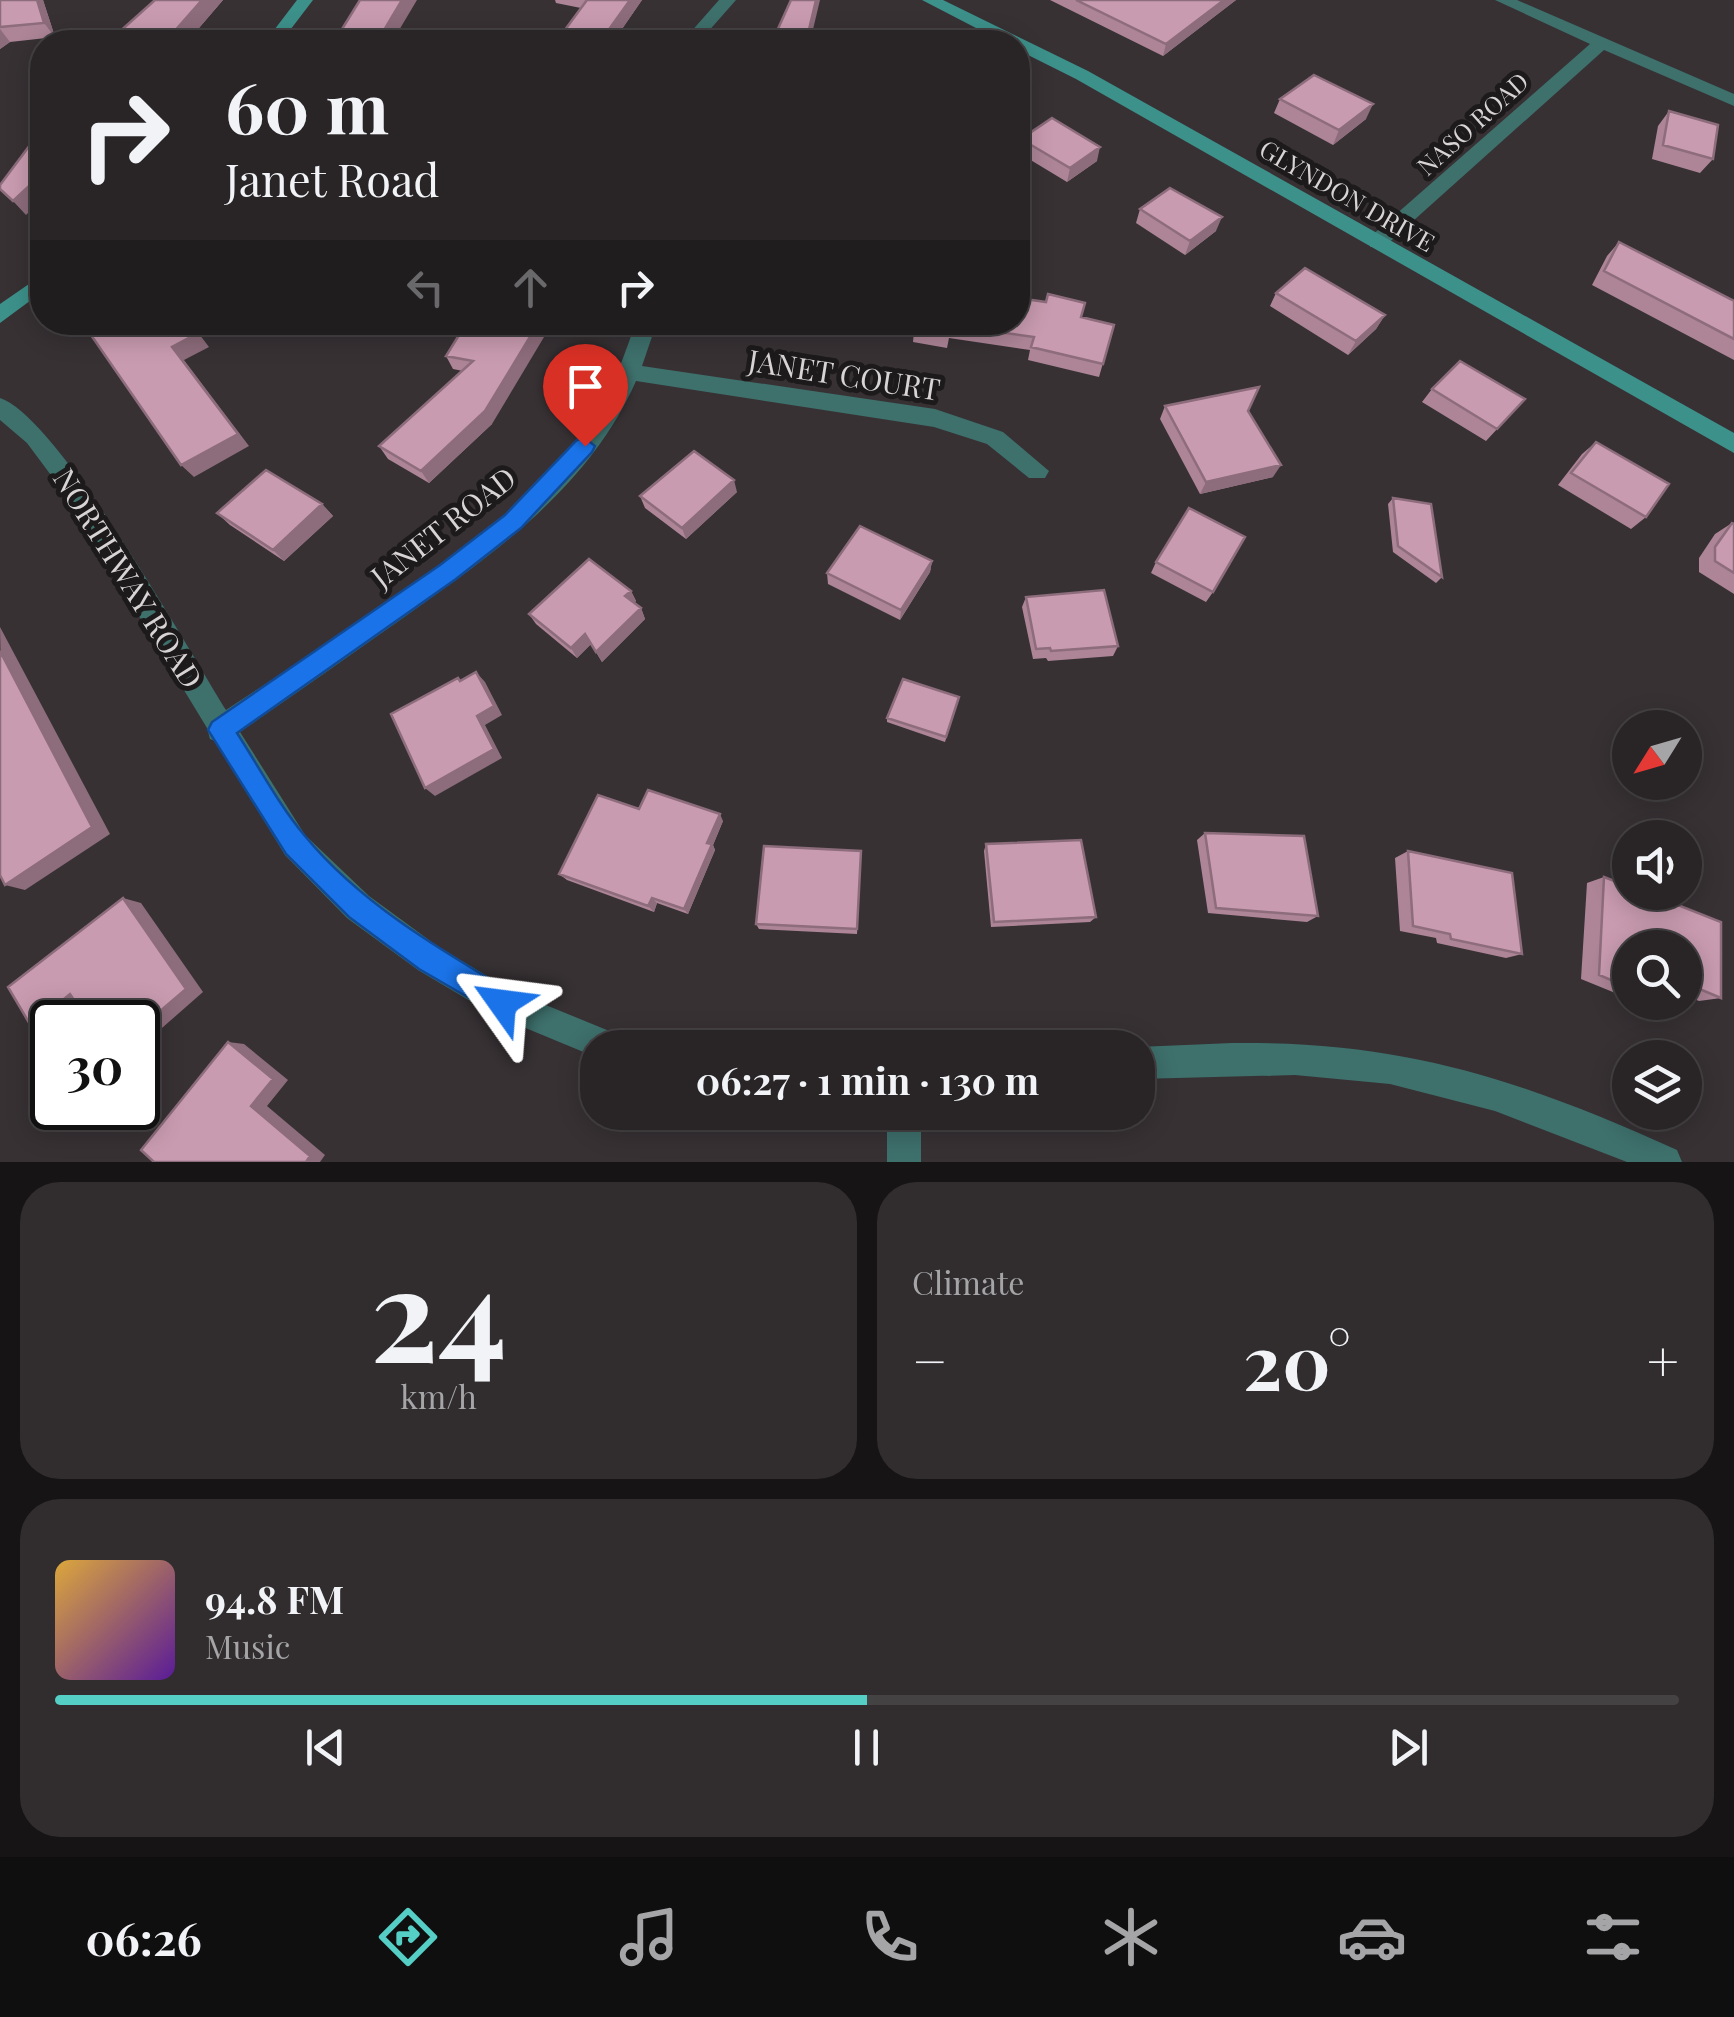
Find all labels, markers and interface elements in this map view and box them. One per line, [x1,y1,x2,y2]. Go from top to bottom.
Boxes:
text: 60 m [225,58,389,152]
street label: NASO ROAD [1409,64,1535,182]
icon: right [60,70,190,200]
street label: GLYNDON DRIVE [1254,131,1441,258]
text: Janet Road [225,148,439,208]
icon: left [398,260,453,315]
icon: ahead [503,260,558,315]
icon: right [608,260,663,315]
street label: JANET COURT [745,339,943,409]
pin [543,344,628,447]
icon: arrive [558,359,613,414]
street label: JANET ROAD [361,457,524,596]
street label: NORTHWAY ROAD [45,461,212,695]
north arrow [1612,710,1702,800]
map controls [1612,710,1702,1130]
button: sound [1612,820,1702,910]
button: search [1612,930,1702,1020]
position arrow [450,951,554,1055]
speed limit sign: 30 [30,1000,160,1130]
button: layers [1612,1040,1702,1130]
text: 06:27 · 1 min · 130 m [696,1054,1039,1105]
text: 24 [370,1222,507,1396]
text: Climate [912,1260,1024,1303]
text: 20° [1243,1309,1351,1409]
text: − [912,1322,948,1396]
text: + [1647,1322,1679,1396]
text: km/h [400,1374,477,1417]
text: 94.8 FM [205,1573,344,1624]
text: Music [205,1624,290,1667]
icon: previous [298,1720,353,1775]
icon: pause [839,1720,894,1775]
icon: next [1381,1720,1436,1775]
icon: directions [373,1902,443,1972]
icon: music [614,1902,684,1972]
icon: phone [855,1902,925,1972]
icon: climate [1096,1902,1166,1972]
icon: car [1337,1902,1407,1972]
icon: filters [1578,1902,1648,1972]
text: 06:26 [86,1907,202,1967]

